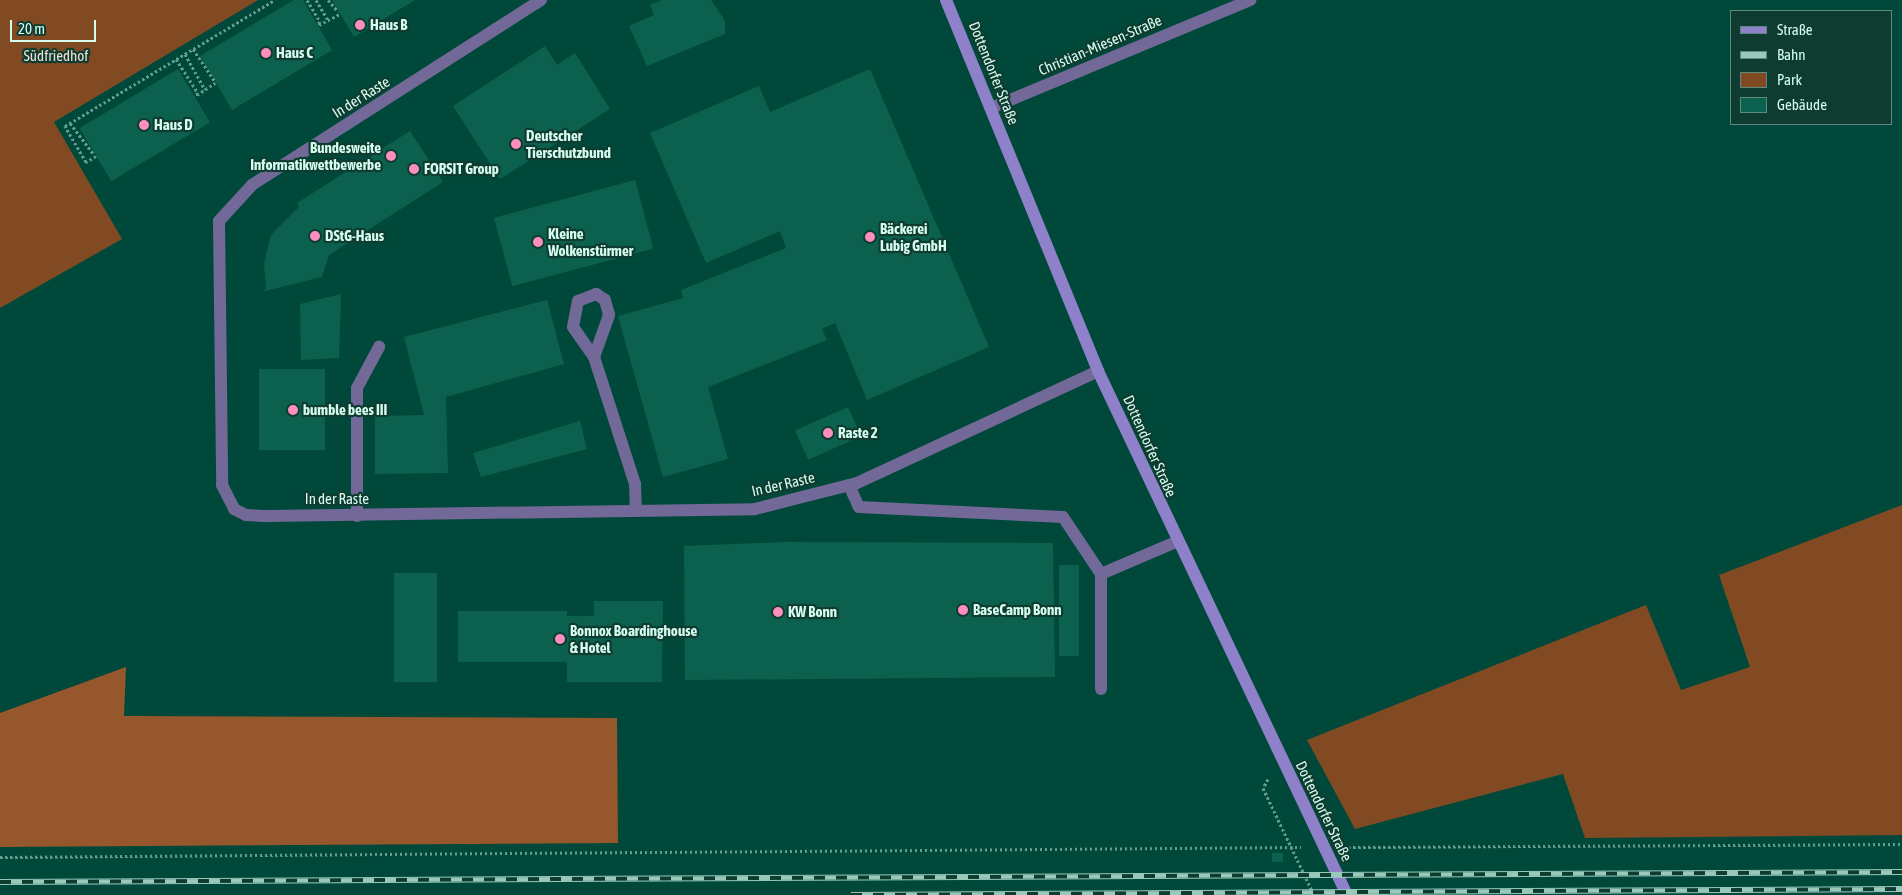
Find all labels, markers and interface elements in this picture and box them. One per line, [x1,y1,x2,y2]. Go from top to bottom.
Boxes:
scale bar [12,10,99,42]
legend [1730,10,1892,125]
street label: Christian-Miesen-Straße [1036,11,1164,79]
place label: Haus B [370,16,407,34]
marker: Haus B [354,19,366,31]
street label: Dottendorfer Straße [965,19,1023,127]
text: 20 m [18,20,45,37]
text: Straße [1777,21,1813,38]
place label: Haus C [276,44,313,62]
text: Bahn [1777,46,1806,63]
park label: Südfriedhof [24,47,88,65]
marker: Haus C [260,47,272,59]
text: Park [1777,71,1802,88]
street label: In der Raste [329,72,393,122]
text: Gebäude [1777,96,1827,113]
place label: Haus D [154,116,193,134]
marker: Haus D [138,119,150,131]
place label: Deutscher Tierschutzbund [526,126,611,161]
place label: Bundesweite Informatikwettbewerbe [250,138,381,173]
marker: Deutscher Tierschutzbund [510,138,522,150]
marker: Bundesweite Informatikwettbewerbe [385,150,397,162]
place label: FORSIT Group [424,160,499,178]
marker: FORSIT Group [408,163,420,175]
place label: Bäckerei Lubig GmbH [880,219,947,254]
place label: Kleine Wolkenstürmer [548,224,633,259]
place label: DStG-Haus [325,227,384,245]
marker: DStG-Haus [309,230,321,242]
marker: Bäckerei Lubig GmbH [864,231,876,243]
marker: Kleine Wolkenstürmer [532,236,544,248]
street label: Dottendorfer Straße [1120,392,1180,500]
place label: bumble bees III [303,401,387,419]
marker: bumble bees III [287,404,299,416]
place label: Raste 2 [838,424,878,442]
marker: Raste 2 [822,427,834,439]
street label: In der Raste [750,468,816,500]
street label: In der Raste [305,490,369,508]
place label: BaseCamp Bonn [973,601,1062,619]
place label: KW Bonn [788,603,837,621]
marker: BaseCamp Bonn [957,604,969,616]
marker: KW Bonn [772,606,784,618]
place label: Bonnox Boardinghouse & Hotel [570,621,697,656]
marker: Bonnox Boardinghouse & Hotel [554,633,566,645]
street label: Dottendorfer Straße [1292,758,1356,864]

